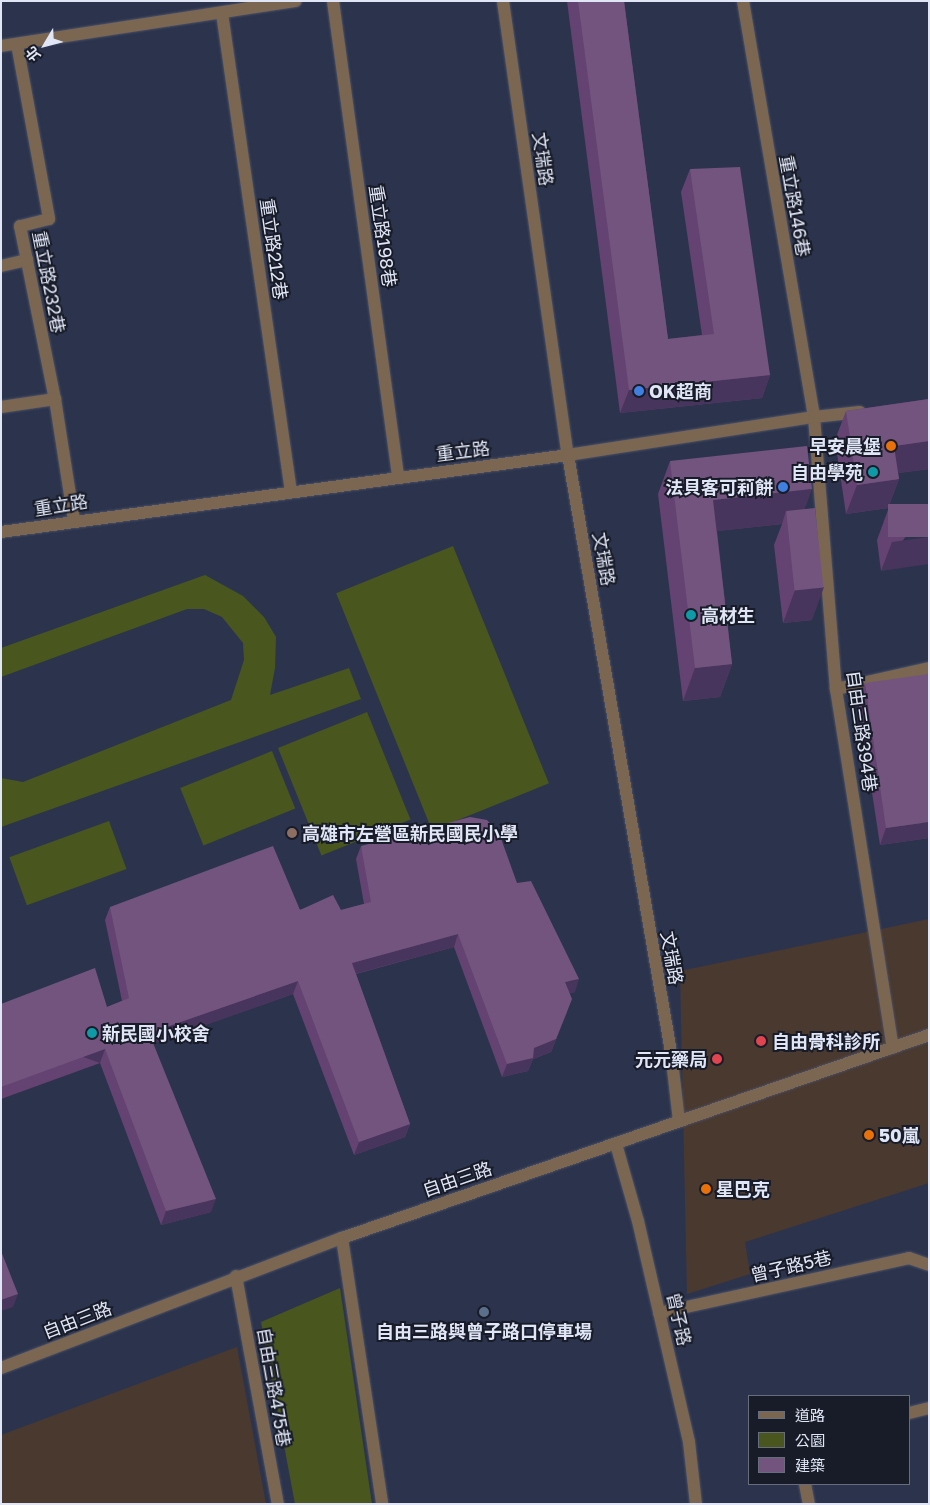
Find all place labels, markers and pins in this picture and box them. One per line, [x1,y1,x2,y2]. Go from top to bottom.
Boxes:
place label: OK超商 [649,380,712,402]
marker: OK超商 [633,385,645,397]
place label: 早安晨堡 [809,435,881,457]
marker: 早安晨堡 [885,440,897,452]
place label: 自由學苑 [791,461,863,483]
marker: 自由學苑 [867,466,879,478]
place label: 法貝客可莉餅 [665,476,773,498]
marker: 法貝客可莉餅 [777,481,789,493]
place label: 高材生 [701,604,755,626]
marker: 高材生 [685,609,697,621]
place label: 高雄市左營區新民國民小學 [302,822,518,844]
marker: 高雄市左營區新民國民小學 [286,827,298,839]
place label: 新民國小校舍 [102,1022,210,1044]
marker: 新民國小校舍 [86,1027,98,1039]
place label: 自由骨科診所 [772,1030,880,1052]
marker: 自由骨科診所 [754,1034,768,1048]
place label: 元元藥局 [635,1048,707,1070]
marker: 元元藥局 [711,1053,723,1065]
place label: 50嵐 [879,1124,920,1146]
marker: 50嵐 [863,1129,875,1141]
place label: 星巴克 [716,1178,770,1200]
marker: 星巴克 [700,1183,712,1195]
marker: 自由三路與曾子路口停車場 [478,1306,490,1318]
place label: 自由三路與曾子路口停車場 [376,1320,592,1342]

